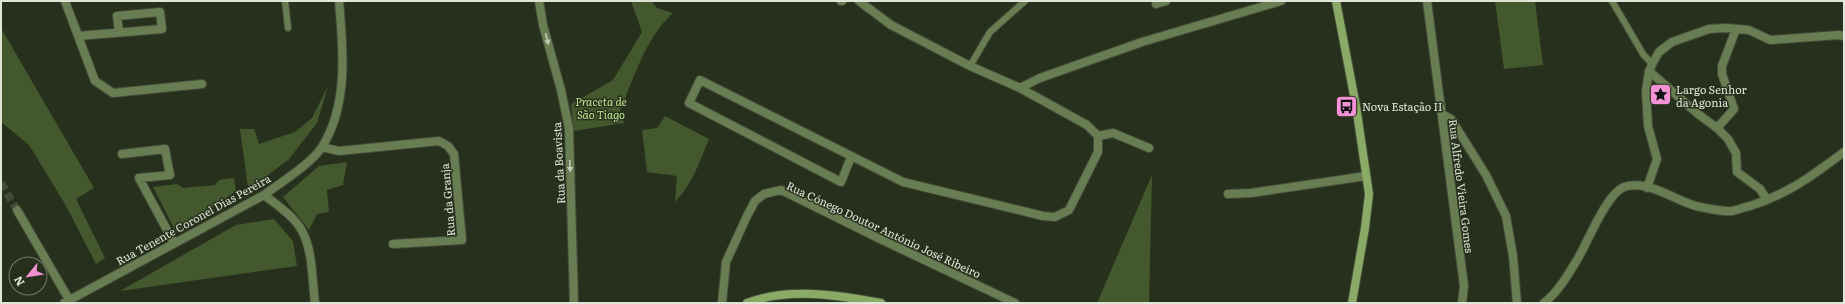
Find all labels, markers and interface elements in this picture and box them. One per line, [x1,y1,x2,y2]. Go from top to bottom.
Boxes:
one-way arrow [544,33,550,45]
place label: Largo Senhor da Agonia [1676,81,1748,110]
place icon: Largo Senhor da Agonia [1648,82,1674,108]
park label: Praceta de São Tiago [575,93,627,122]
bus stop icon: Nova Estação II [1334,93,1360,119]
place label: Nova Estação II [1362,98,1442,114]
street label: Rua Alfredo Vieira Gomes [1446,118,1478,254]
street label: Rua da Boavista [548,122,568,204]
one-way arrow [567,160,573,173]
street label: Rua da Granja [436,163,458,237]
street label: Rua Tenente Coronel Dias Pereira [113,170,273,268]
street label: Rua Cónego Doutor António José Ribeiro [784,177,984,281]
north arrow [8,256,48,296]
text: N [9,274,28,289]

